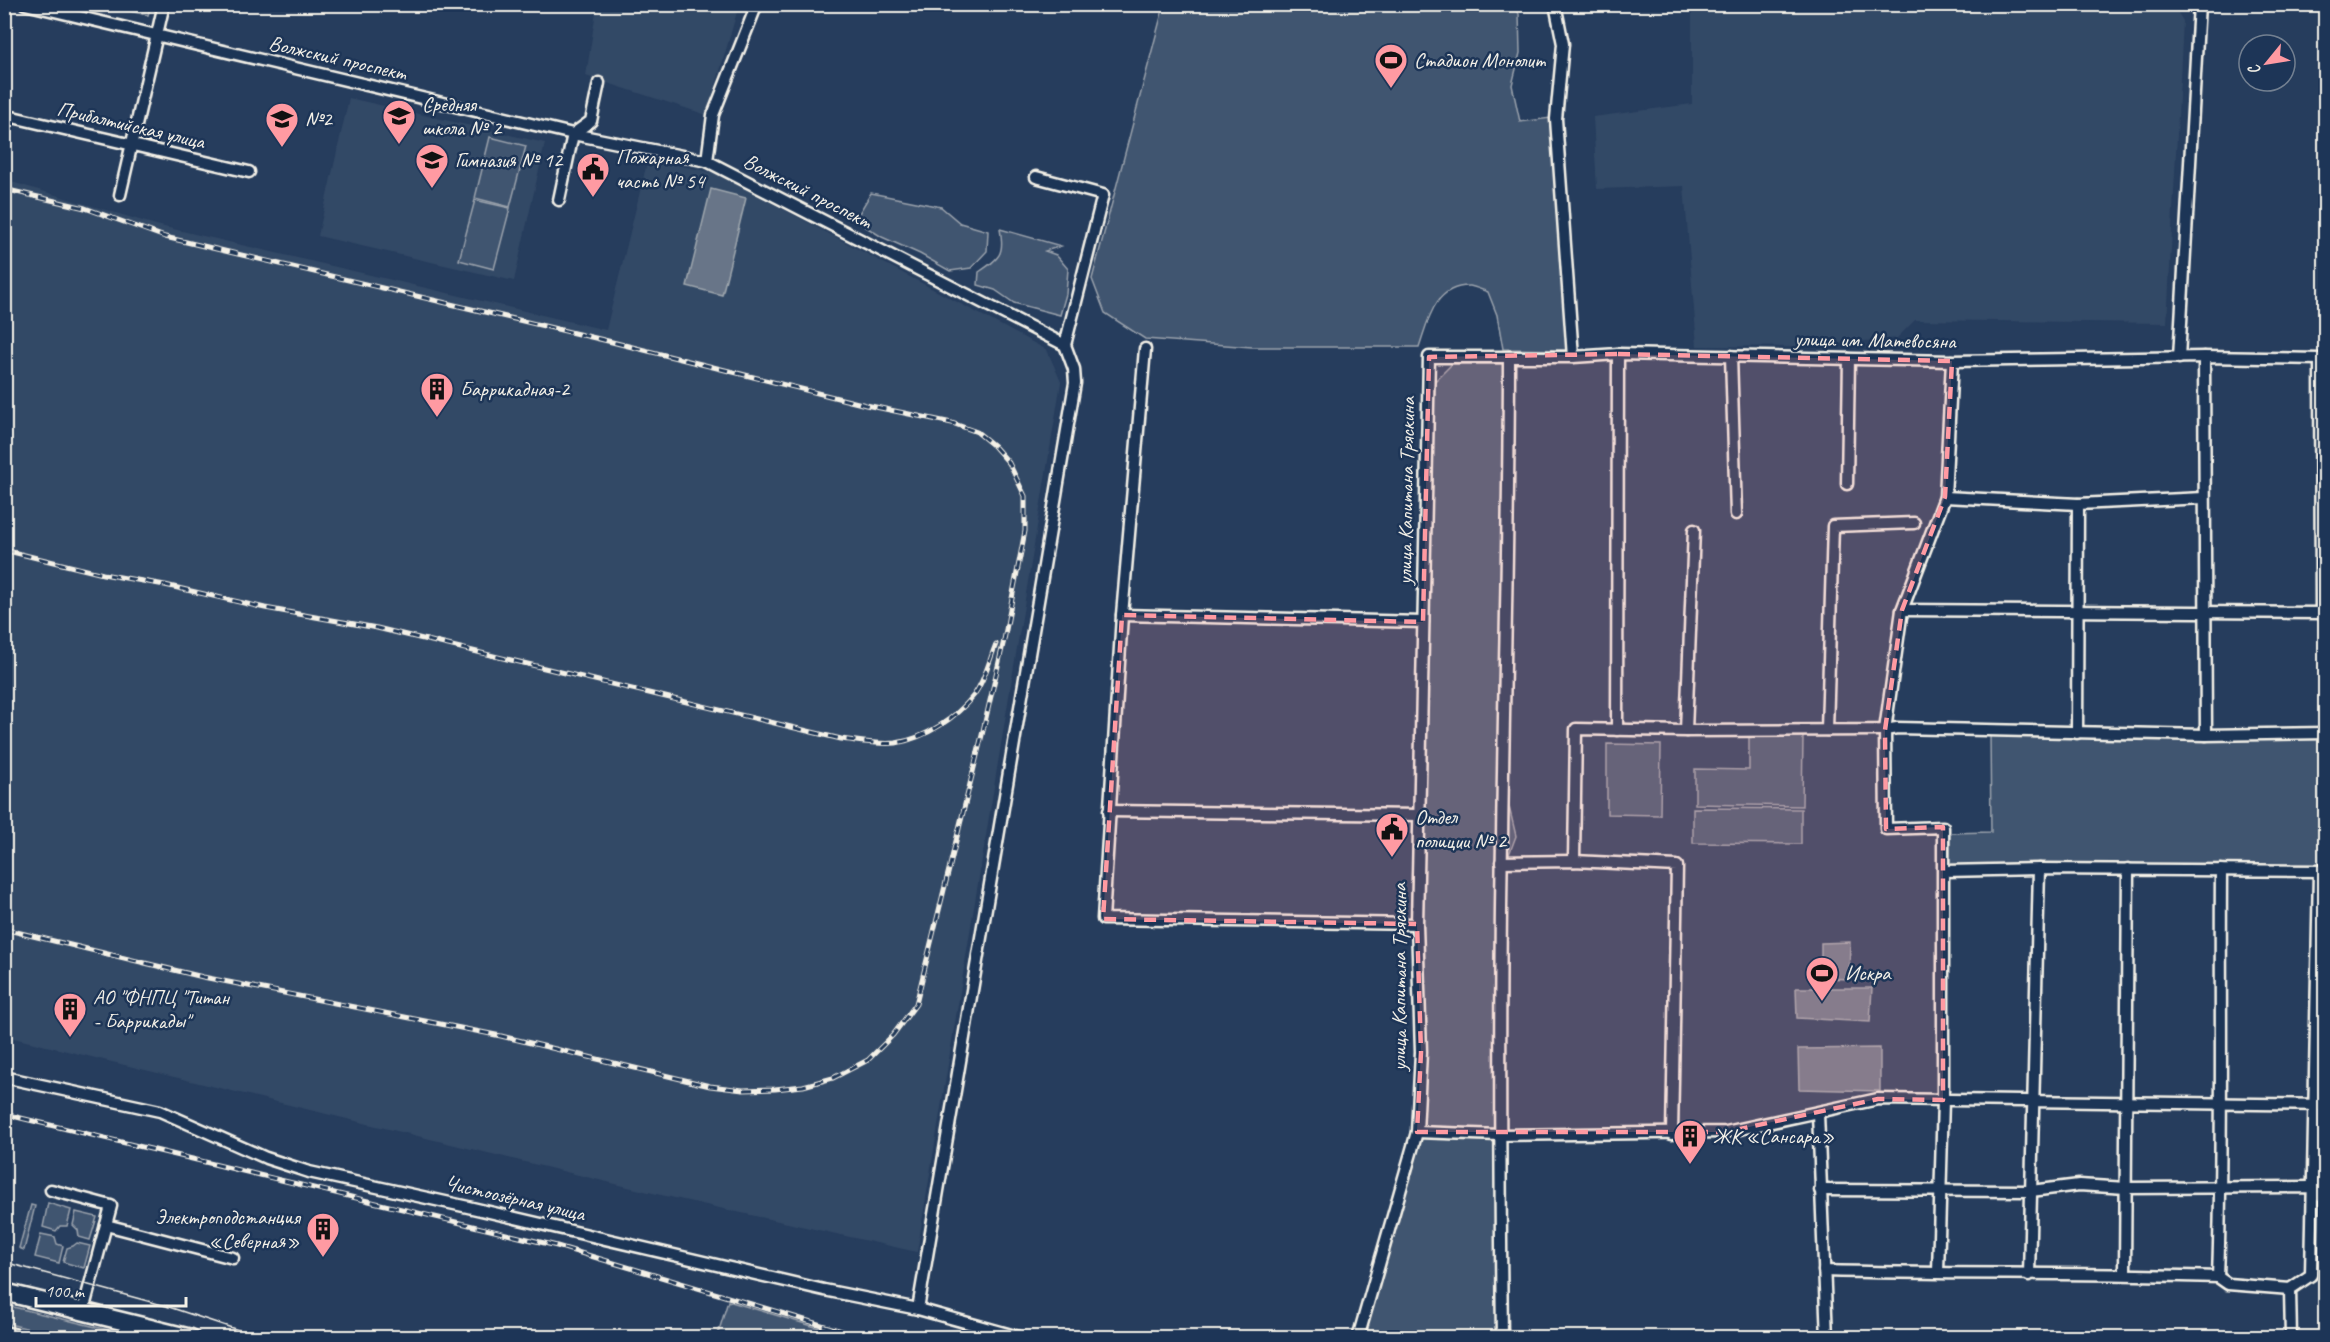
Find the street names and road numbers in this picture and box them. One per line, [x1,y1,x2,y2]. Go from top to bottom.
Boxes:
street label: Волжский проспект [266,29,411,87]
street label: Прибалтийская улица [55,95,209,155]
street label: Волжский проспект [739,147,878,235]
street label: улица им. Матевосяна [1792,326,1957,354]
street label: улица Капитана Тряскина [1391,395,1421,587]
street label: улица Капитана Тряскина [1386,881,1412,1073]
street label: Чистоозёрная улица [443,1169,589,1227]

